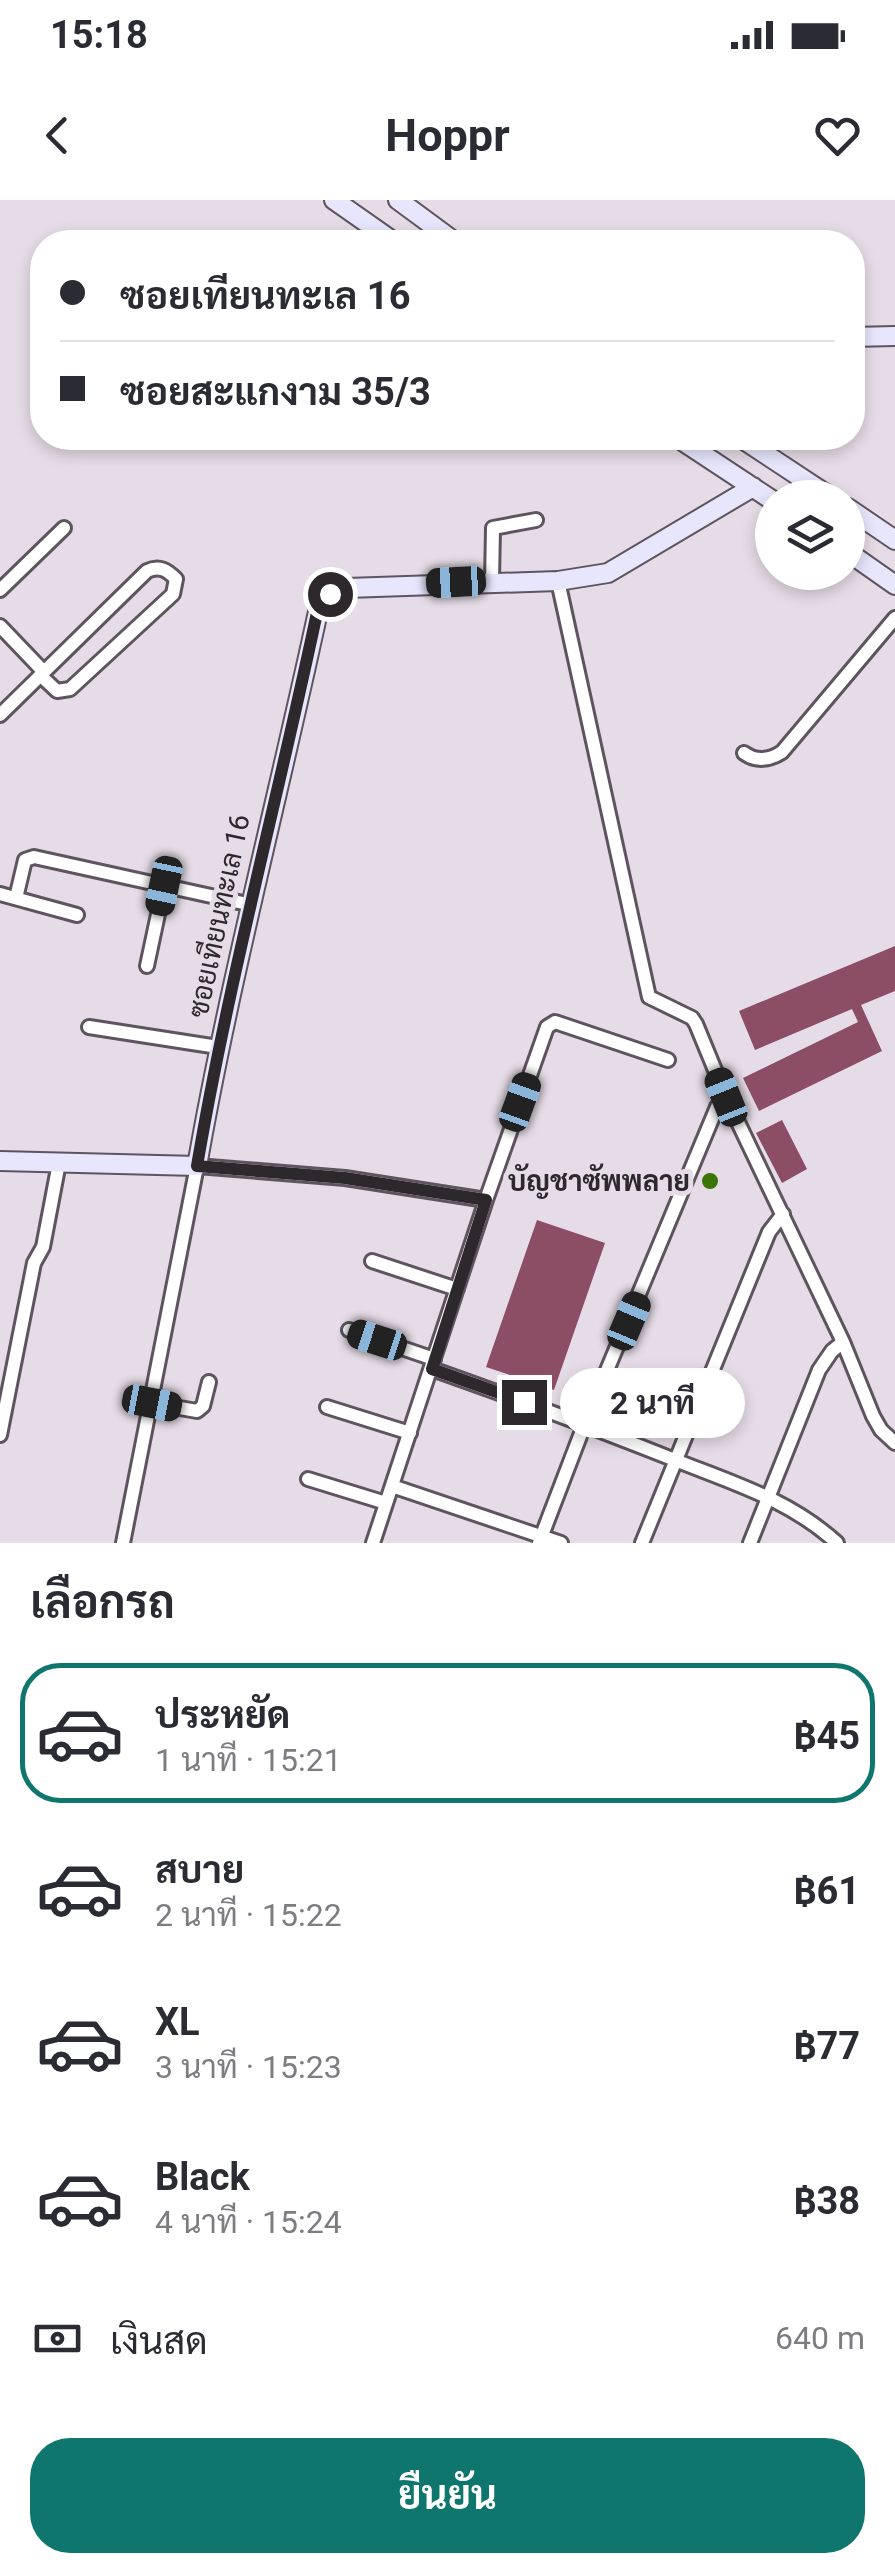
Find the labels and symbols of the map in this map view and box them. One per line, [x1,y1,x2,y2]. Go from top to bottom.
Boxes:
car [425,565,487,599]
route start [308,572,353,617]
street label: ซอยเทียนทะเล 16 [179,811,257,1021]
car [143,854,185,918]
car [701,1064,751,1130]
car [496,1069,544,1135]
place label: บัญชาซัพพลาย [508,1163,690,1199]
marker: บัญชาซัพพลาย [699,1170,721,1192]
car [603,1288,655,1354]
car [344,1316,410,1364]
callout: 2 นาที [559,1367,744,1437]
route end [502,1380,547,1425]
car [120,1383,184,1423]

